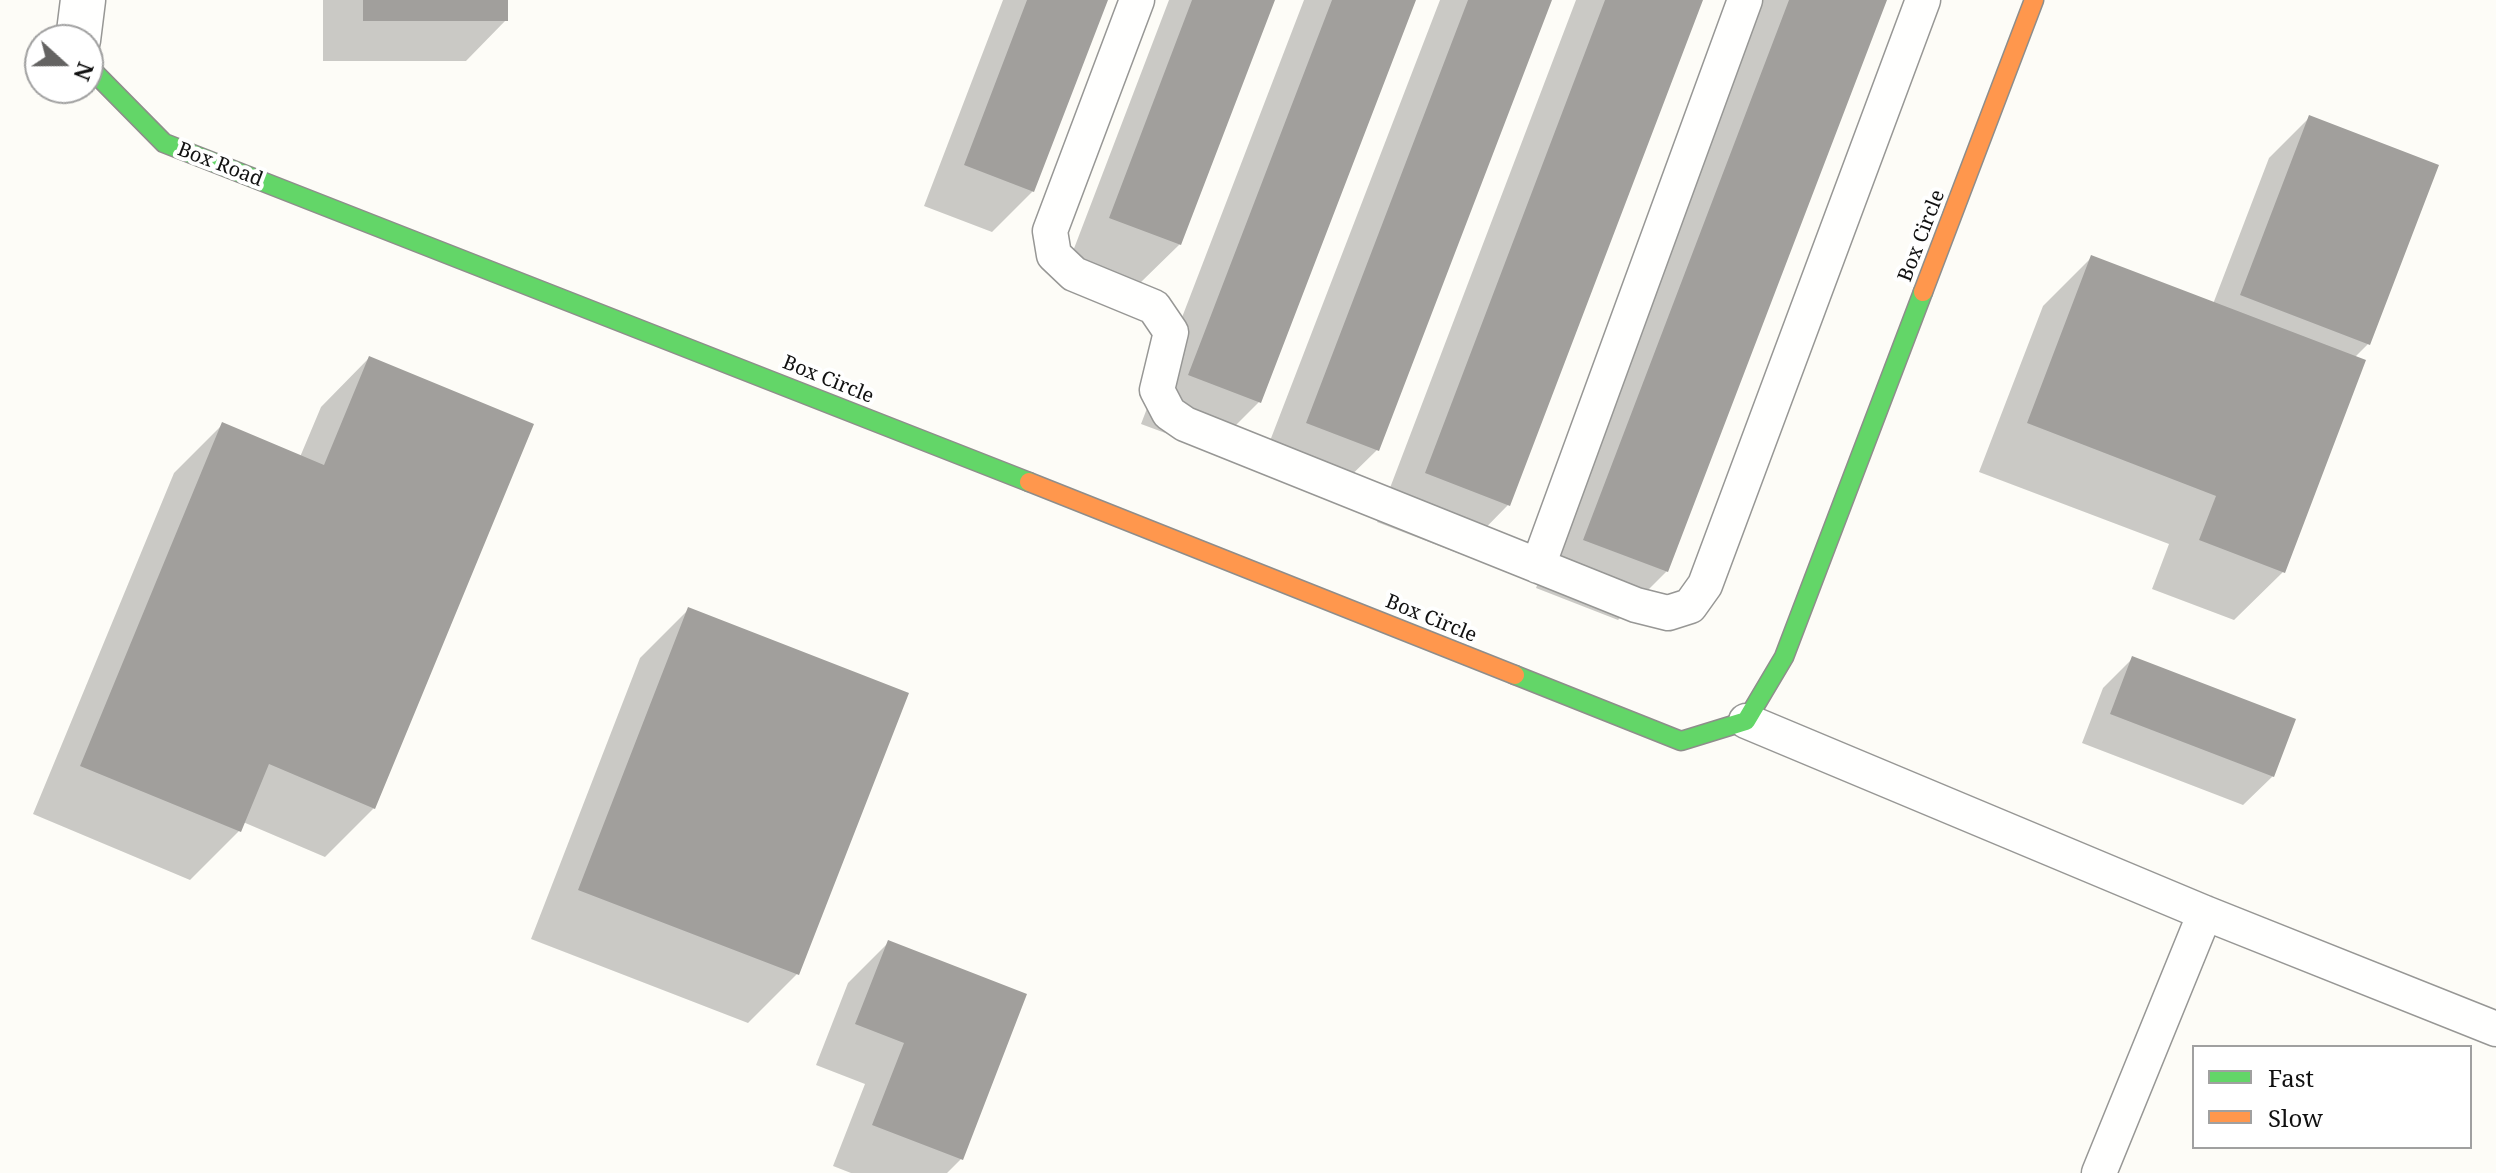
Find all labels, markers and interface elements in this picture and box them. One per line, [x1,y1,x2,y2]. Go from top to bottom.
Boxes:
north arrow [24,24,104,104]
text: N [67,58,102,85]
street label: Box Road [174,138,266,192]
street label: Box Circle [1894,187,1950,285]
street label: Box Circle [779,351,877,409]
street label: Box Circle [1382,590,1480,648]
legend [2192,1045,2472,1149]
text: Fast [2268,1061,2314,1094]
text: Slow [2268,1101,2323,1134]

